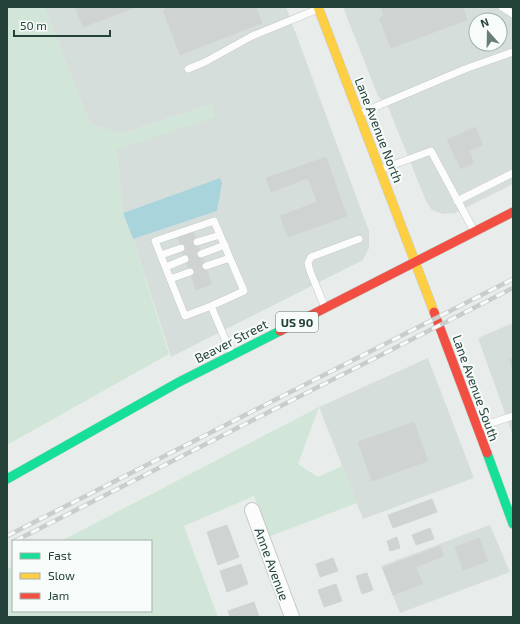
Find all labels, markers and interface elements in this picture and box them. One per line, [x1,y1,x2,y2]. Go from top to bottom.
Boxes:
scale bar [14,12,110,38]
north arrow [468,12,508,52]
text: N [478,15,490,30]
text: 50 m [20,18,47,32]
street label: Lane Avenue North [352,75,406,185]
road number: US 90 [276,312,318,332]
street label: Beaver Street [192,316,270,366]
street label: Lane Avenue South [449,333,503,443]
street label: Anne Avenue [251,525,293,603]
legend [12,540,152,612]
text: Fast [48,548,72,562]
text: Slow [48,568,75,582]
text: Jam [48,588,69,602]

